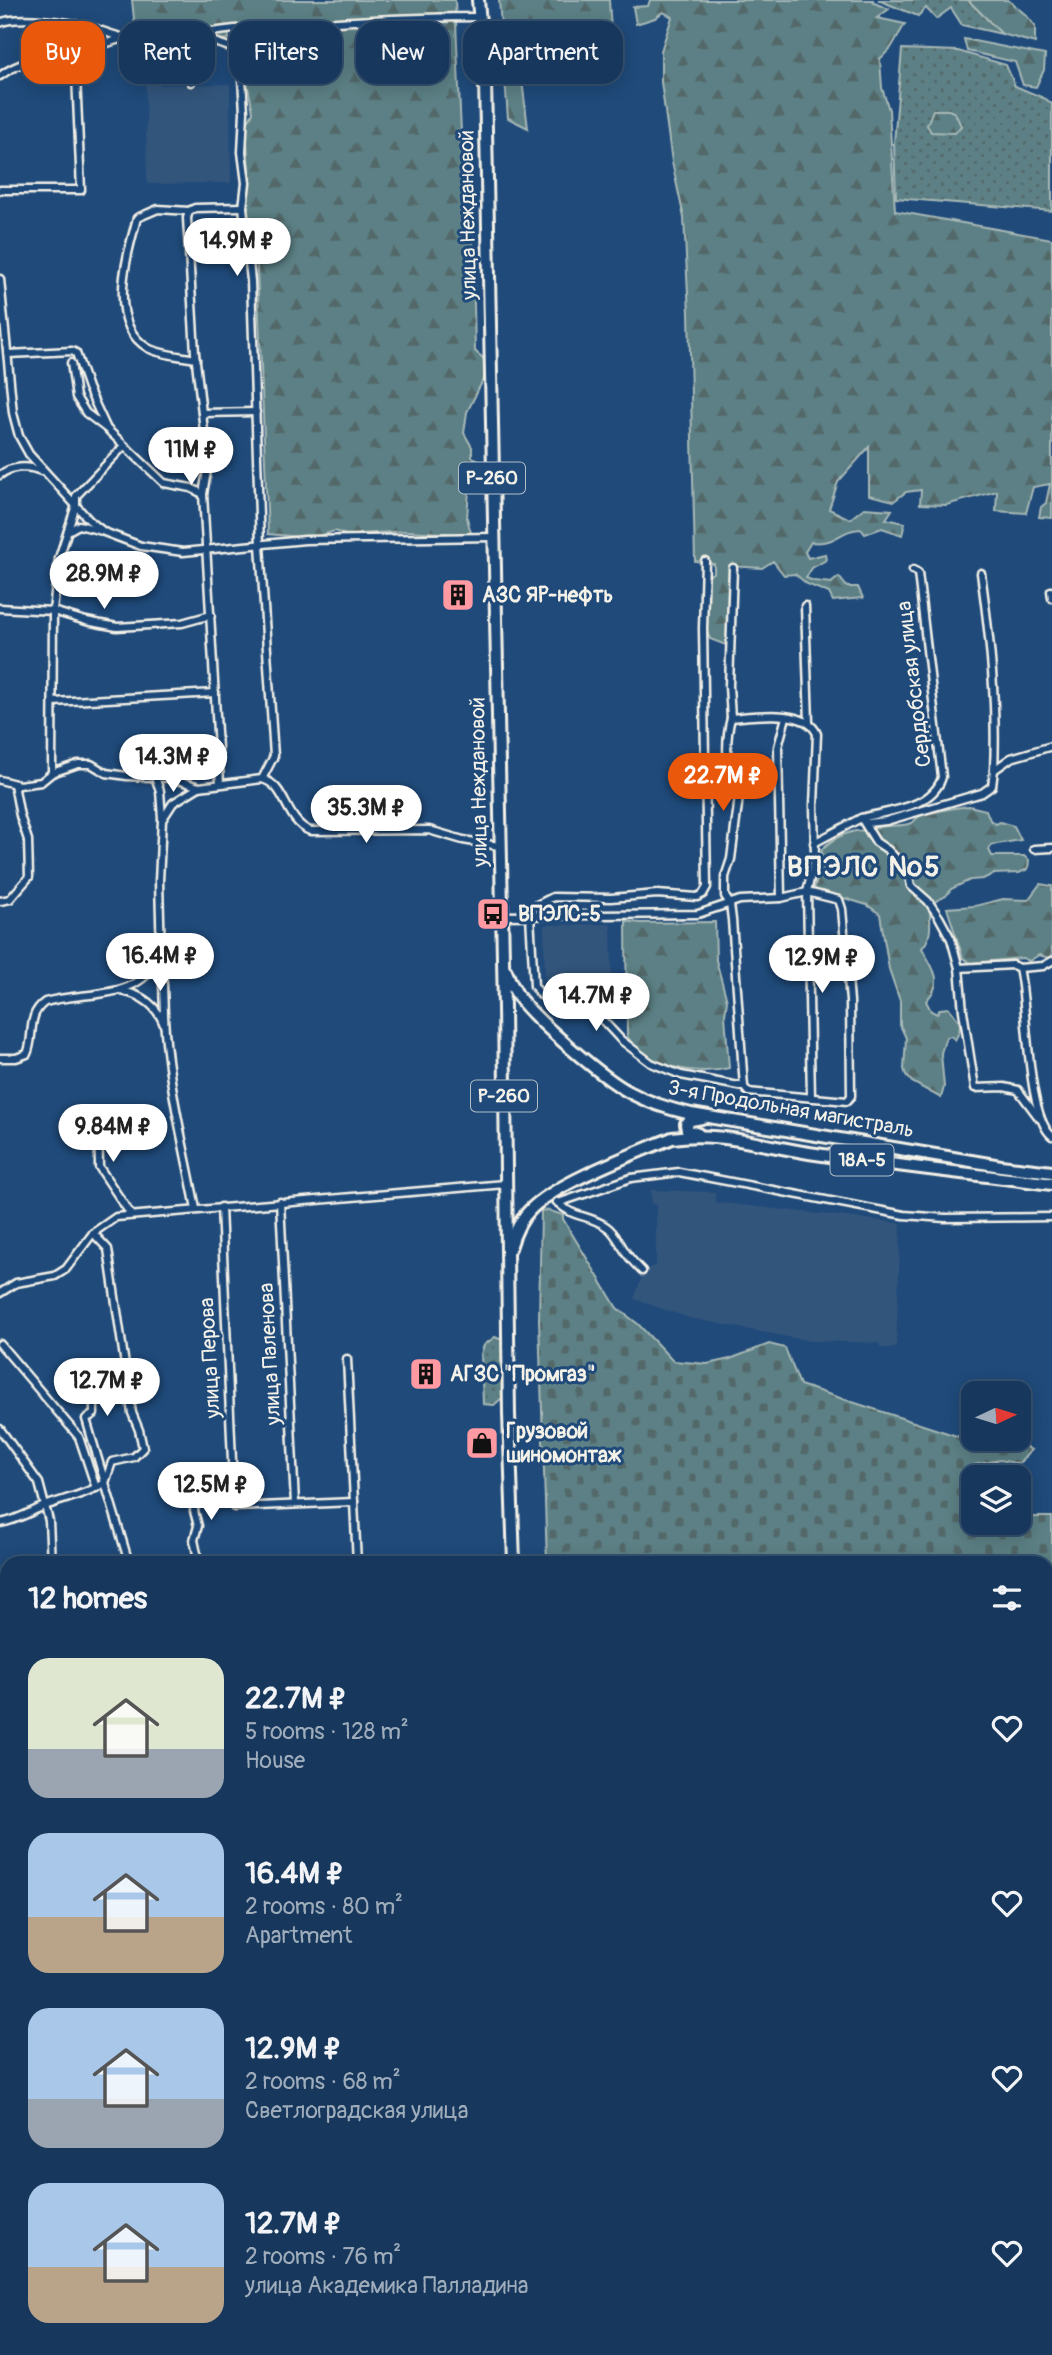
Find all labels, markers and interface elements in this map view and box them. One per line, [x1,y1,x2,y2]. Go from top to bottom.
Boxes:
chip: Buy [21,21,105,84]
chip: Rent [119,21,215,84]
chip: Filters [229,21,342,84]
chip: New [356,21,449,84]
chip: Apartment [463,21,623,84]
street label: улица Неждановой [453,130,483,301]
pin: 14.9M ₽ [172,218,302,278]
text: 14.9M ₽ [200,226,274,255]
pin: 11M ₽ [142,428,240,487]
text: 11M ₽ [164,435,218,464]
road number: Р-260 [459,463,525,494]
pin: 28.9M ₽ [39,552,169,611]
text: 28.9M ₽ [66,559,142,588]
building icon: АЗС ЯР-нефть [439,576,477,614]
place label: АЗС ЯР-нефть [482,582,613,609]
street label: Сердобская улица [890,599,938,769]
street label: улица Неждановой [464,697,494,868]
pin: 14.3M ₽ [108,734,238,794]
text: 14.3M ₽ [135,742,211,771]
pin: 22.7M ₽ [658,754,788,813]
text: 22.7M ₽ [684,761,762,790]
pin: 35.3M ₽ [301,786,431,845]
text: 35.3M ₽ [327,793,405,822]
district label: ВПЭЛС №5 [787,850,941,885]
bus stop icon: ВПЭЛС-5 [474,895,512,933]
place label: ВПЭЛС-5 [518,901,601,928]
pin: 16.4M ₽ [95,934,225,993]
pin: 12.9M ₽ [757,936,887,995]
text: 16.4M ₽ [122,941,198,970]
text: 12.9M ₽ [785,943,859,972]
pin: 14.7M ₽ [531,974,661,1033]
text: 14.7M ₽ [559,981,633,1010]
street label: 3-я Продольная магистраль [666,1074,916,1144]
road number: Р-260 [471,1080,537,1112]
pin: 9.84M ₽ [48,1104,178,1164]
text: 9.84M ₽ [74,1112,152,1141]
road number: 18А-5 [830,1144,894,1176]
street label: улица Паленова [253,1282,287,1427]
street label: улица Перова [193,1297,227,1420]
building icon: АГЗС "Промгаз" [407,1355,445,1393]
pin: 12.7M ₽ [42,1358,172,1418]
place label: АГЗС "Промгаз" [450,1361,596,1388]
text: 12.7M ₽ [70,1366,144,1395]
north arrow [961,1381,1031,1451]
map controls [961,1381,1031,1535]
place label: Грузовой шиномонтаж [506,1418,622,1469]
shop icon: Грузовой шиномонтаж [463,1424,501,1462]
pin: 12.5M ₽ [146,1462,276,1522]
button: layers [961,1465,1031,1535]
text: 12.5M ₽ [174,1470,248,1499]
icon: filters [988,1579,1026,1617]
text: 12 homes [28,1580,147,1617]
text: 22.7M ₽ [245,1680,347,1717]
icon: home [84,1686,168,1770]
icon: heart [988,1709,1026,1747]
text: 5 rooms · 128 m² [245,1717,409,1746]
text: House [245,1746,305,1775]
text: 16.4M ₽ [245,1855,344,1892]
icon: home [84,1861,168,1945]
icon: heart [988,1884,1026,1922]
text: 2 rooms · 80 m² [245,1892,403,1921]
text: Apartment [245,1921,352,1950]
text: 12.9M ₽ [245,2030,342,2067]
icon: home [84,2036,168,2120]
icon: heart [988,2059,1026,2097]
text: 2 rooms · 68 m² [245,2067,401,2096]
text: Светлоградская улица [245,2096,468,2125]
text: 12.7M ₽ [245,2205,342,2242]
icon: home [84,2211,168,2295]
icon: heart [988,2234,1026,2272]
text: 2 rooms · 76 m² [245,2242,401,2271]
text: улица Академика Палладина [245,2271,528,2300]

